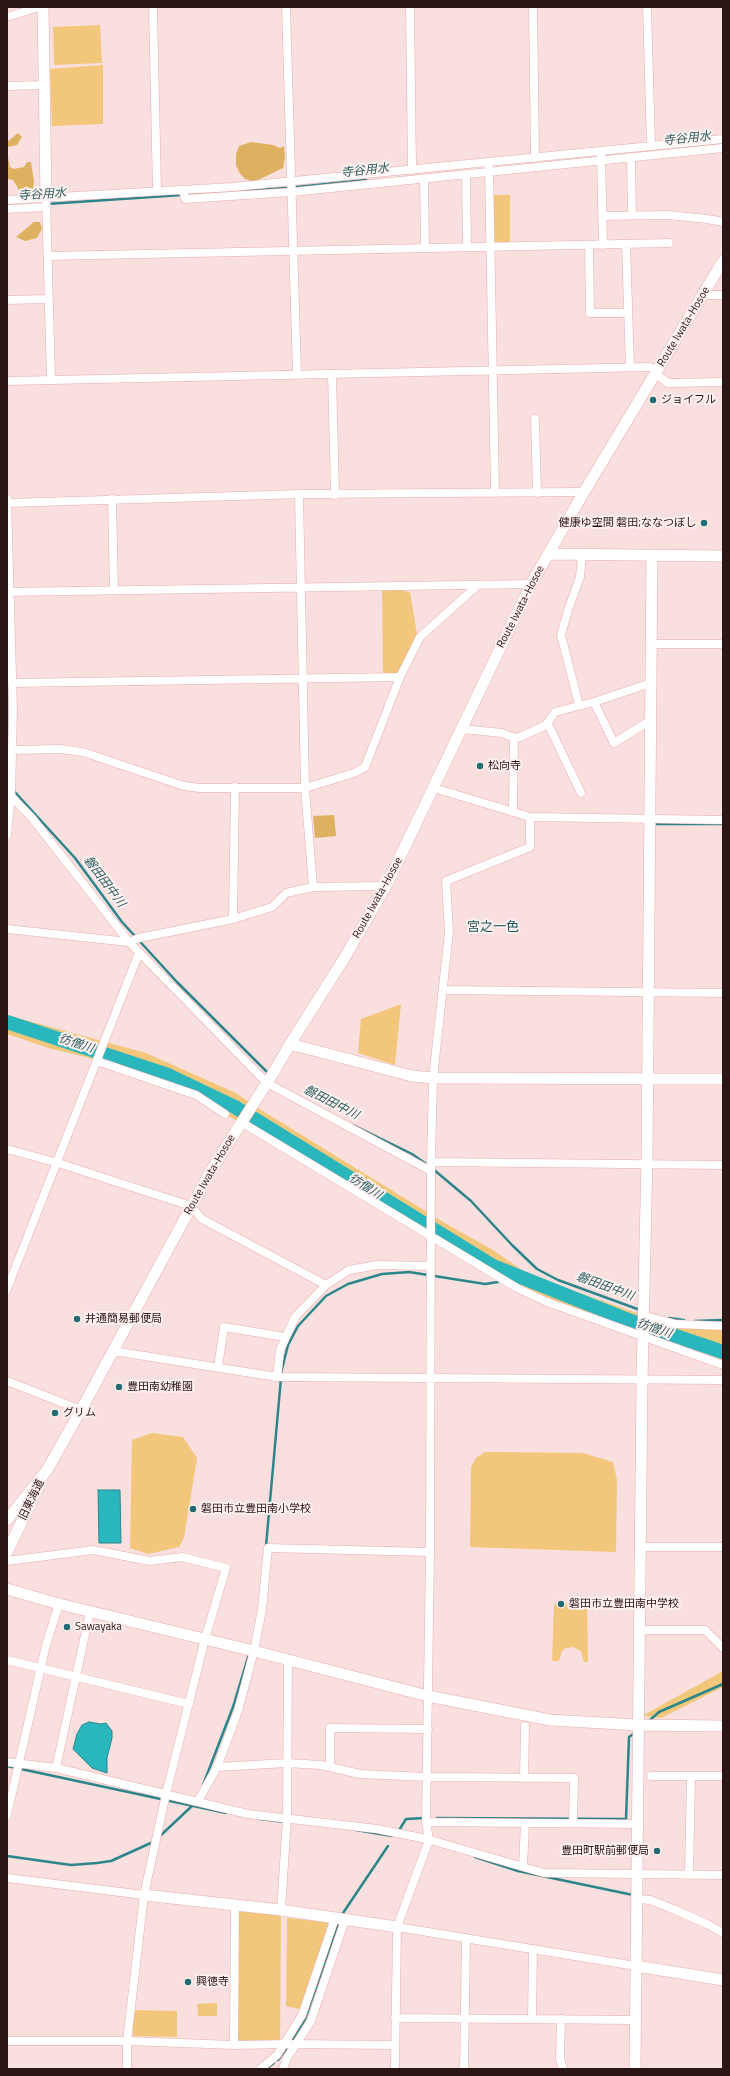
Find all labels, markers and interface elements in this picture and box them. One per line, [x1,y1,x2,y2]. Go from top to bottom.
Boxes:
water label: 寺谷用水 [662,129,712,149]
water label: 寺谷用水 [340,161,390,181]
water label: 寺谷用水 [18,186,66,204]
street label: Route Iwata-Hosoe [655,285,713,369]
place label: ジョイフル [661,393,716,407]
marker: ジョイフル [648,395,658,405]
place label: 健康ゆ空間 磐田;ななつぼし [559,516,696,530]
marker: 健康ゆ空間 磐田;ななつぼし [699,518,709,528]
street label: Route Iwata-Hosoe [495,564,547,650]
place label: 松向寺 [488,759,521,773]
marker: 松向寺 [475,761,485,771]
water label: 磐田田中川 [80,854,128,910]
street label: Route Iwata-Hosoe [350,855,406,941]
district label: 宮之一色 [467,920,519,936]
water label: 彷僧川 [57,1032,95,1056]
water label: 磐田田中川 [301,1083,361,1123]
street label: Route Iwata-Hosoe [182,1132,238,1218]
water label: 彷僧川 [346,1171,384,1203]
water label: 磐田田中川 [574,1270,636,1304]
place label: 井通簡易郵便局 [85,1312,162,1326]
marker: 井通簡易郵便局 [72,1314,82,1324]
water label: 彷僧川 [635,1316,673,1342]
place label: 豊田南幼稚園 [127,1380,193,1394]
marker: 豊田南幼稚園 [114,1382,124,1392]
place label: グリム [63,1406,96,1420]
marker: グリム [50,1408,60,1418]
street label: 旧東海道 [16,1477,48,1523]
place label: 磐田市立豊田南小学校 [201,1502,311,1516]
marker: 磐田市立豊田南小学校 [188,1504,198,1514]
place label: 磐田市立豊田南中学校 [569,1597,679,1611]
marker: 磐田市立豊田南中学校 [556,1599,566,1609]
place label: Sawayaka [75,1620,122,1634]
marker: Sawayaka [62,1622,72,1632]
place label: 豊田町駅前郵便局 [561,1844,649,1858]
marker: 豊田町駅前郵便局 [652,1846,662,1856]
place label: 興徳寺 [196,1975,229,1989]
marker: 興徳寺 [183,1977,193,1987]

